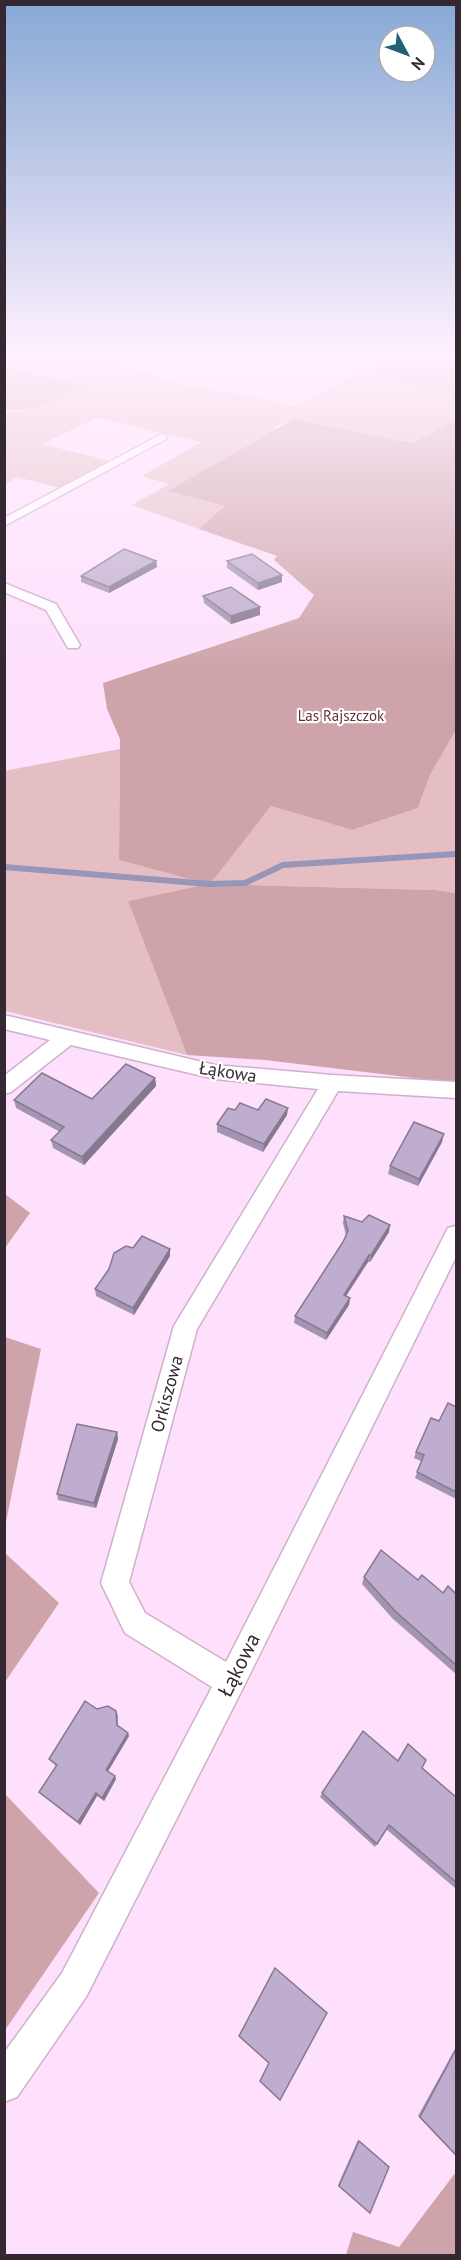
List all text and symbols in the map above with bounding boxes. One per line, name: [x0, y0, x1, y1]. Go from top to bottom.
north arrow: [377, 24, 437, 84]
text: N: [407, 53, 429, 74]
park label: Las Rajszczok: [298, 706, 385, 725]
street label: Łąkowa: [198, 1056, 258, 1087]
street label: Orkiszowa: [145, 1353, 188, 1435]
street label: Łąkowa: [211, 1629, 266, 1701]

